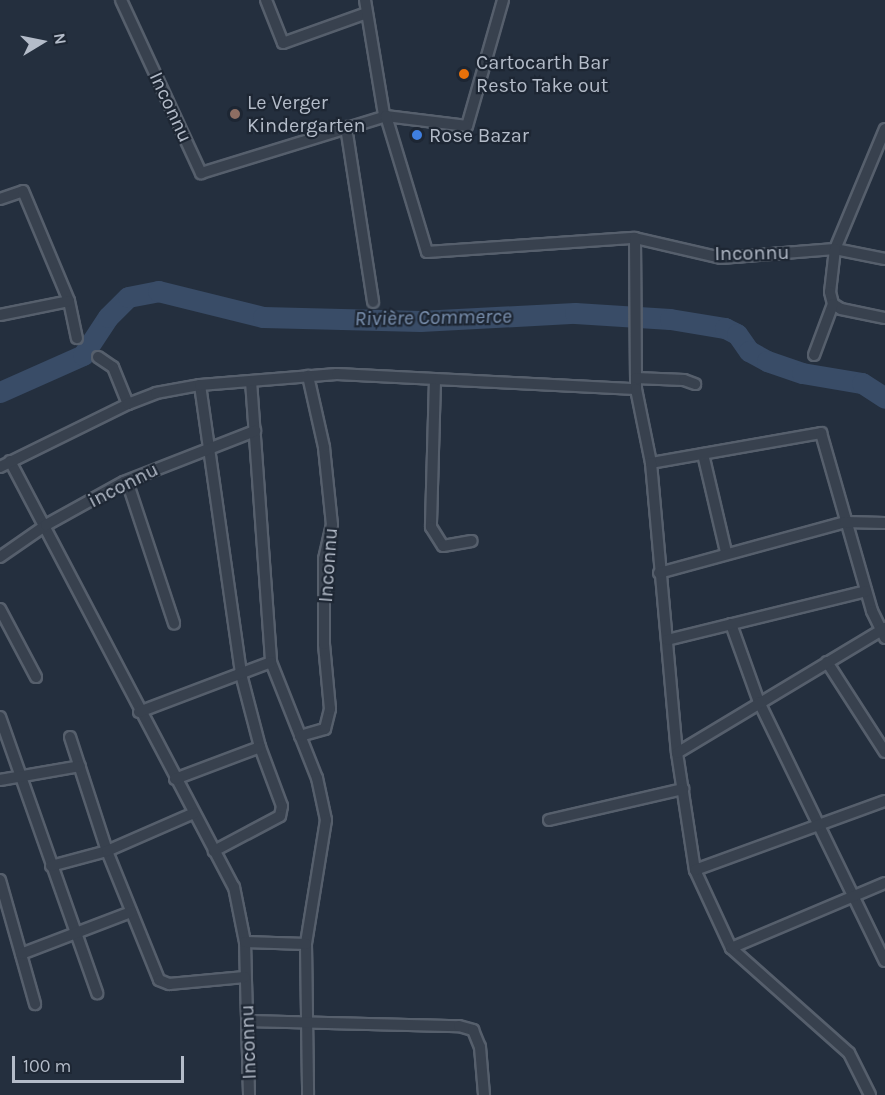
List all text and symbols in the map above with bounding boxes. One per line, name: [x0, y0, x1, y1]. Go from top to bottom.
north arrow: [12, 12, 72, 72]
text: N: [50, 31, 71, 46]
place label: Cartocarth Bar Resto Take out: [476, 51, 609, 98]
marker: Cartocarth Bar Resto Take out: [457, 67, 471, 81]
street label: Inconnu: [144, 68, 198, 146]
place label: Le Verger Kindergarten: [247, 90, 366, 137]
marker: Le Verger Kindergarten: [228, 107, 242, 121]
place label: Rose Bazar: [429, 123, 529, 147]
marker: Rose Bazar: [410, 128, 424, 142]
street label: Inconnu: [714, 240, 790, 266]
water label: Rivière Commerce: [354, 303, 512, 331]
street label: inconnu: [84, 457, 162, 513]
street label: Inconnu: [313, 527, 343, 603]
street label: Inconnu: [235, 1004, 261, 1080]
scale bar: [15, 1044, 188, 1082]
text: 100 m: [23, 1055, 71, 1077]

